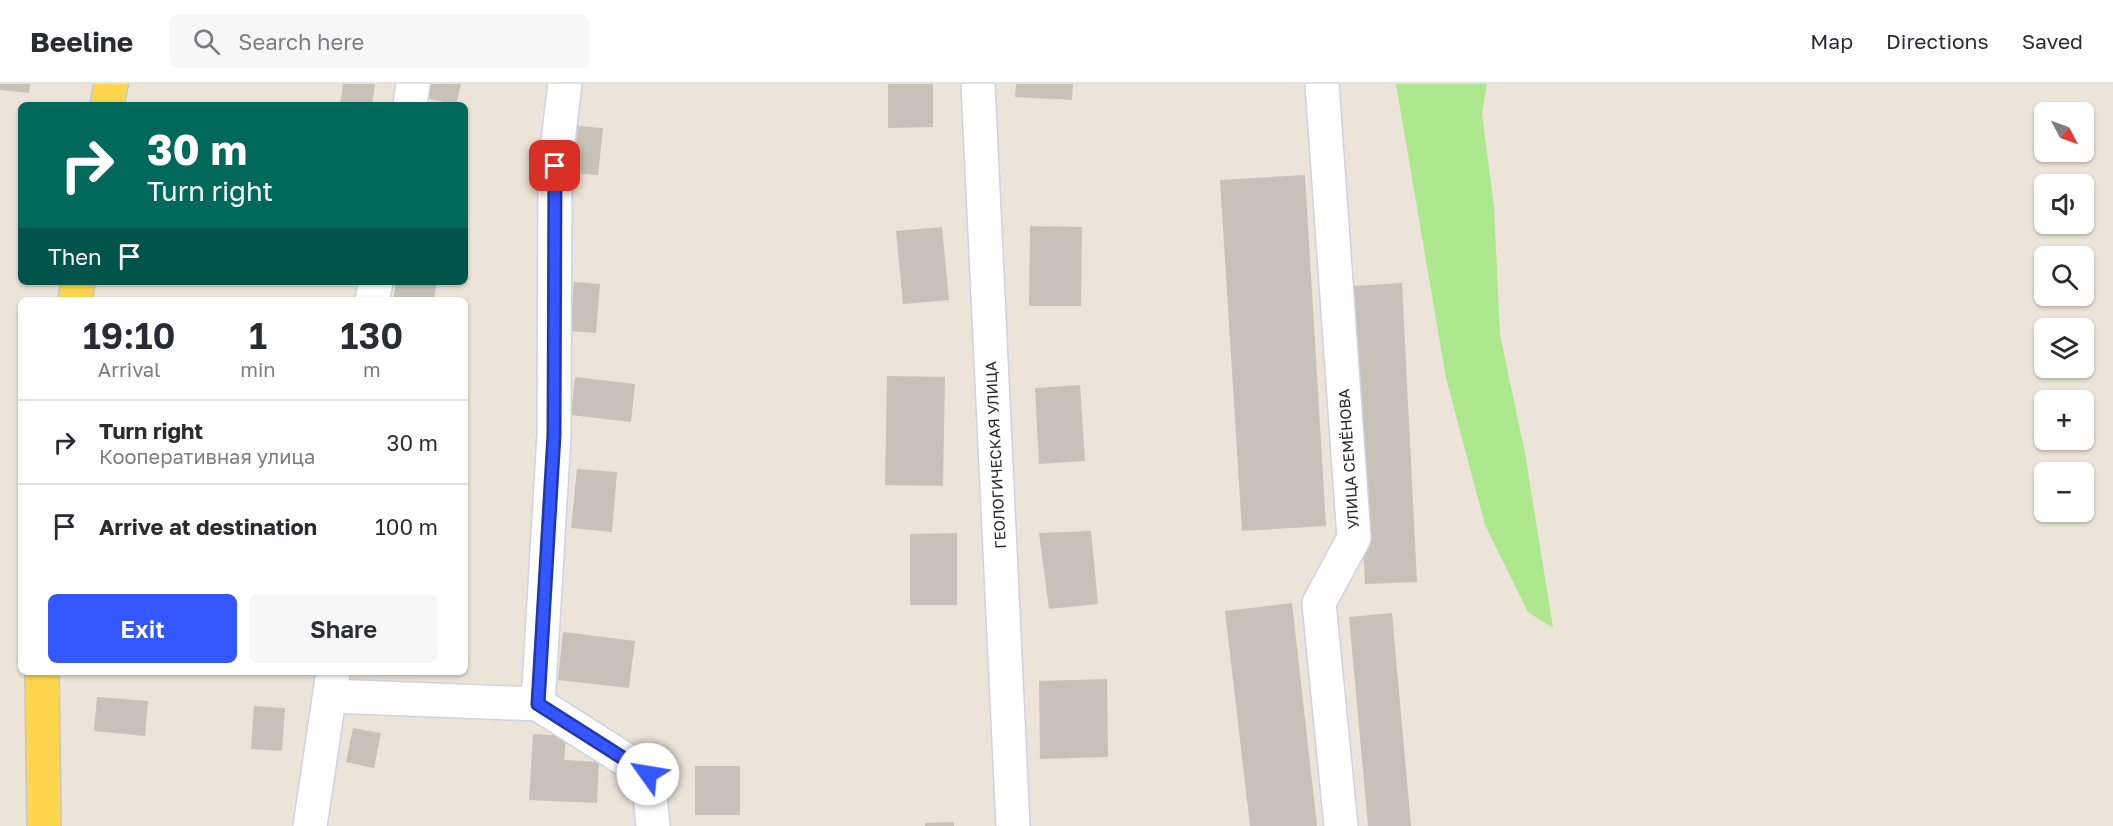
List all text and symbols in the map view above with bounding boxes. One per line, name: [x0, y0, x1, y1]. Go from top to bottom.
search box: [169, 14, 589, 68]
text: Beeline: [30, 25, 133, 58]
icon: search: [190, 25, 223, 58]
text: Search here: [238, 28, 364, 55]
text: Map: [1810, 28, 1853, 54]
text: Directions: [1886, 28, 1989, 54]
text: Saved: [2022, 28, 2083, 54]
north arrow: [2034, 102, 2094, 162]
map controls: [2034, 102, 2094, 522]
text: 30 m: [147, 124, 247, 174]
icon: right: [48, 126, 126, 204]
pin: [529, 140, 580, 191]
icon: arrive: [538, 149, 571, 182]
button: sound: [2034, 174, 2094, 234]
text: Turn right: [147, 175, 273, 207]
icon: arrive: [113, 240, 146, 273]
text: Then: [48, 243, 101, 270]
button: search: [2034, 246, 2094, 306]
text: 19:10: [83, 314, 176, 357]
text: 1: [249, 314, 267, 357]
text: 130: [340, 314, 403, 357]
button: layers: [2034, 318, 2094, 378]
text: Arrival: [98, 357, 160, 381]
text: min: [240, 357, 276, 381]
text: m: [363, 357, 381, 381]
street label: ГЕОЛОГИЧЕСКАЯ УЛИЦА: [981, 361, 1009, 549]
street label: УЛИЦА СЕМЁНОВА: [1334, 388, 1362, 530]
button: +: [2034, 390, 2094, 450]
text: Turn right: [99, 417, 203, 444]
icon: right: [48, 426, 81, 459]
text: 30 m: [387, 429, 438, 456]
text: Кооперативная улица: [99, 444, 315, 468]
button: −: [2034, 462, 2094, 522]
icon: arrive: [48, 510, 81, 543]
text: Arrive at destination: [99, 513, 317, 540]
text: 100 m: [375, 513, 438, 540]
button: Exit: [48, 594, 237, 663]
button: Share: [249, 594, 438, 663]
position arrow: [616, 742, 680, 806]

